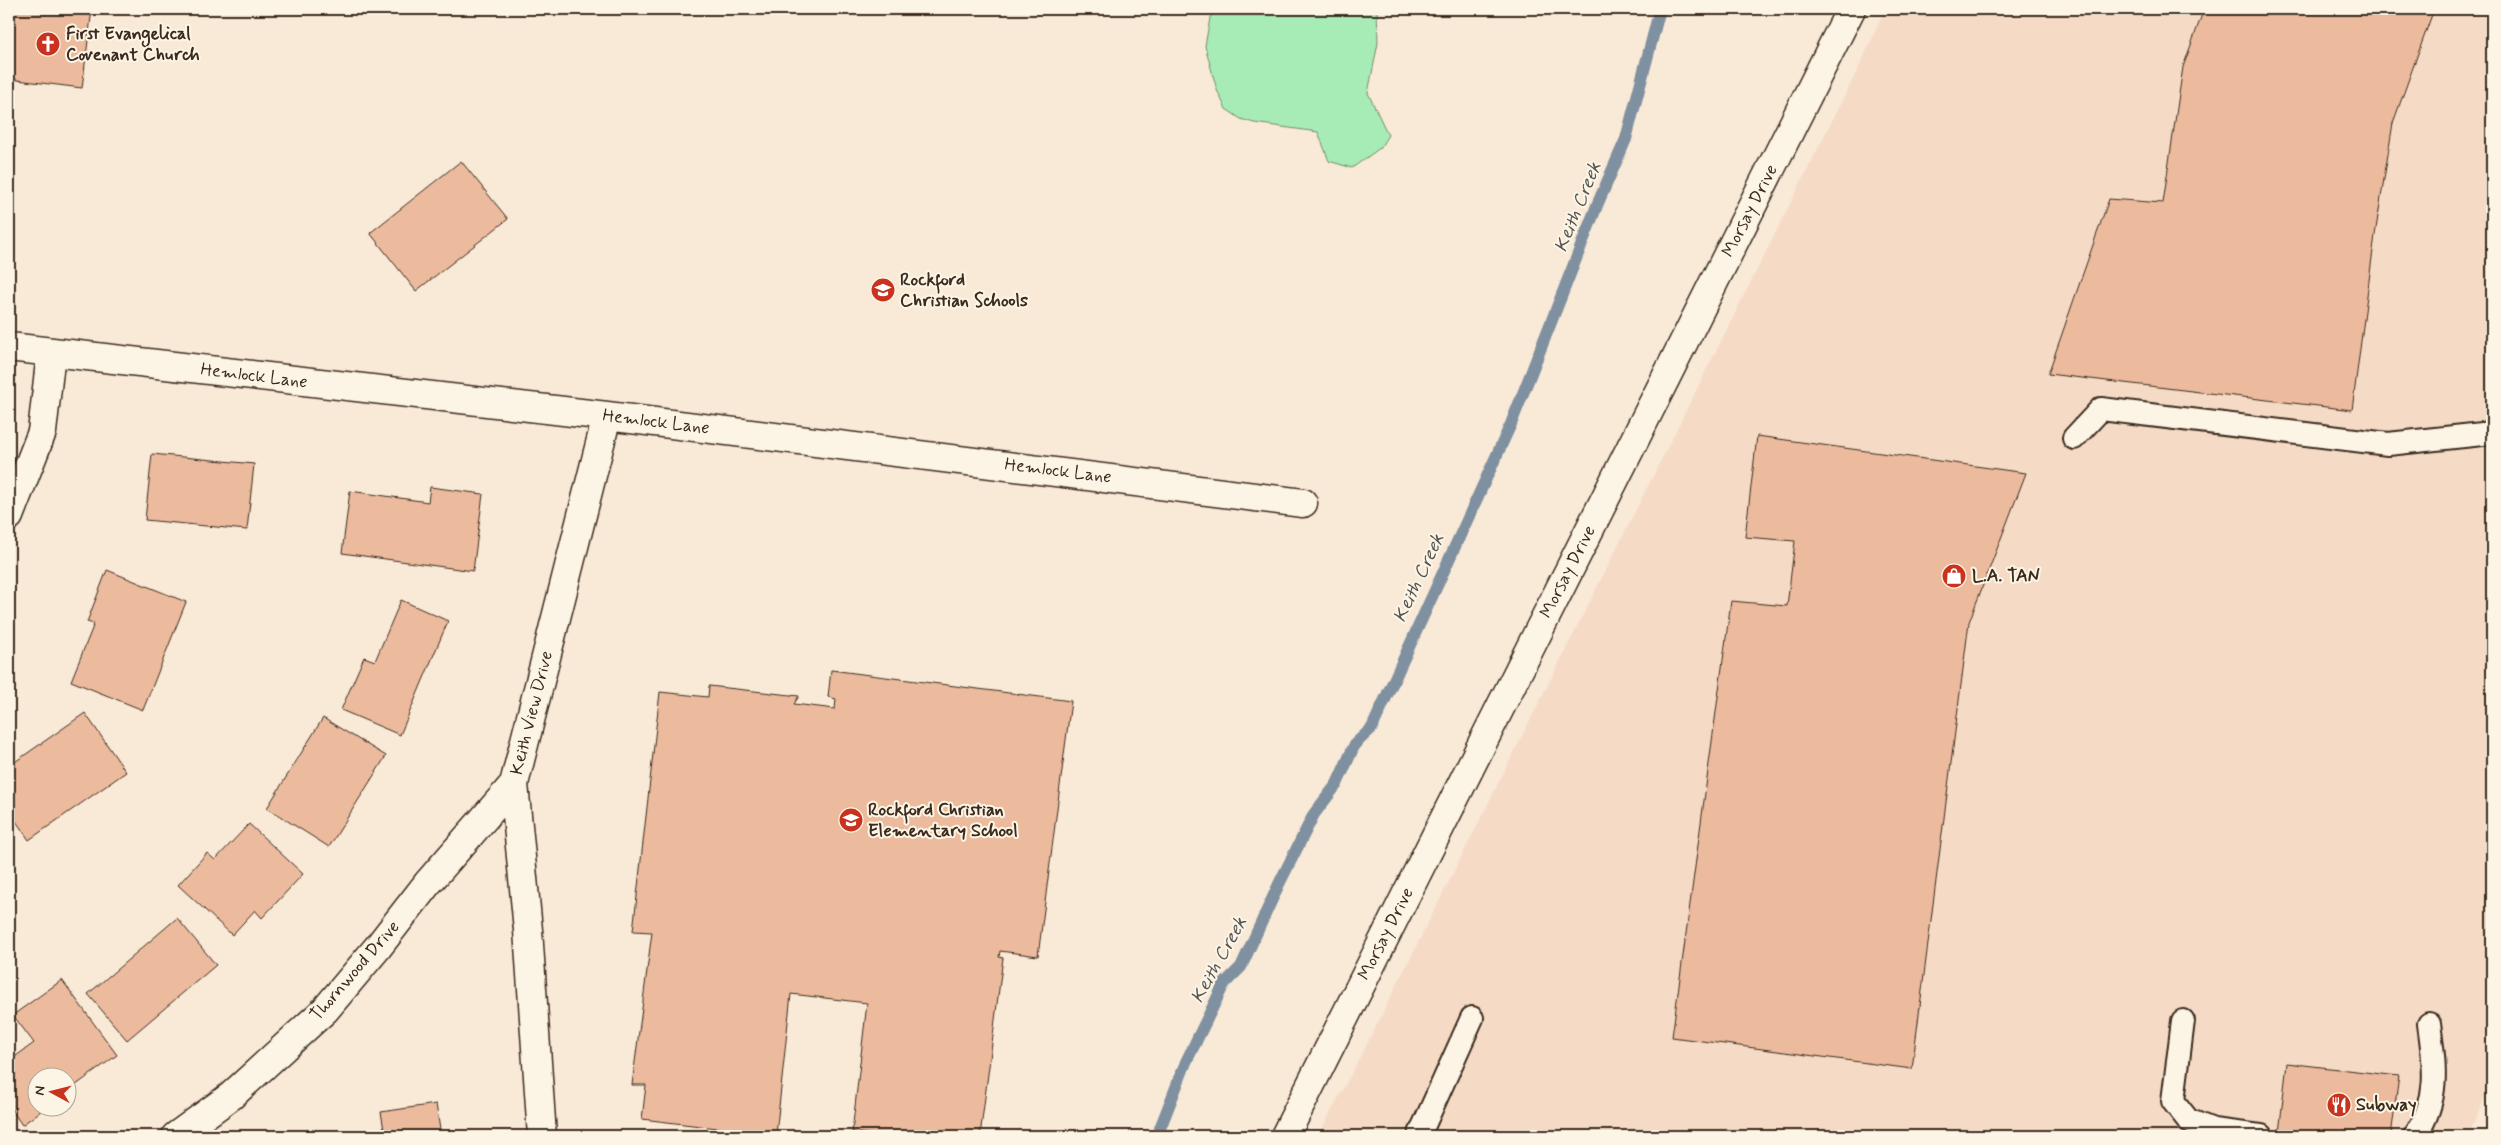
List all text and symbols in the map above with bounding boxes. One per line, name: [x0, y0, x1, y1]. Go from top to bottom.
place label: First Evangelical Covenant Church: [66, 22, 200, 67]
church icon: First Evangelical Covenant Church: [35, 31, 61, 57]
water label: Keith Creek: [1549, 158, 1608, 256]
street label: Morsay Drive: [1716, 161, 1784, 261]
place label: Rockford Christian Schools: [900, 268, 1028, 313]
school or university icon: Rockford Christian Schools: [870, 277, 896, 303]
street label: Hemlock Lane: [199, 358, 309, 394]
street label: Hemlock Lane: [601, 404, 711, 440]
street label: Hemlock Lane: [1003, 453, 1113, 489]
street label: Morsay Drive: [1534, 522, 1602, 622]
water label: Keith Creek: [1388, 529, 1451, 626]
shop icon: L.A. TAN: [1941, 563, 1967, 589]
place label: L.A. TAN: [1972, 564, 2040, 588]
street label: Keith View Drive: [505, 649, 559, 777]
place label: Rockford Christian Elementary School: [868, 798, 1018, 843]
school or university icon: Rockford Christian Elementary School: [838, 807, 864, 833]
street label: Morsay Drive: [1352, 884, 1420, 984]
water label: Keith Creek: [1185, 912, 1253, 1008]
street label: Thornwood Drive: [305, 916, 405, 1026]
north arrow: [28, 1068, 78, 1118]
text: N: [31, 1085, 50, 1096]
restaurant icon: Subway: [2326, 1092, 2352, 1118]
place label: Subway: [2356, 1093, 2417, 1117]

